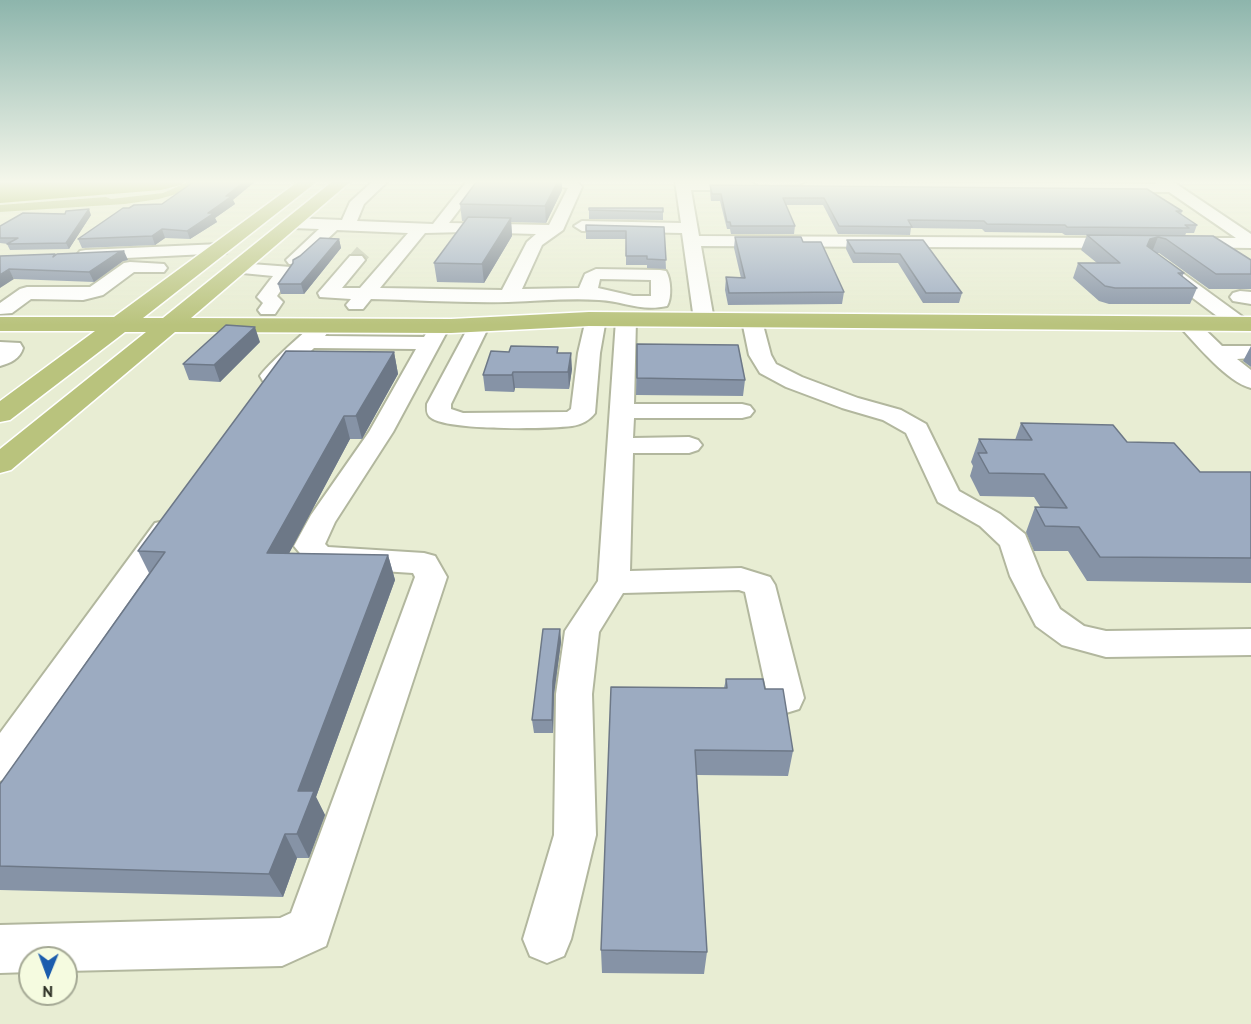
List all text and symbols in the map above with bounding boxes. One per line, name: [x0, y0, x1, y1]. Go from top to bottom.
north arrow: [18, 946, 78, 1006]
text: N: [42, 982, 53, 1002]

